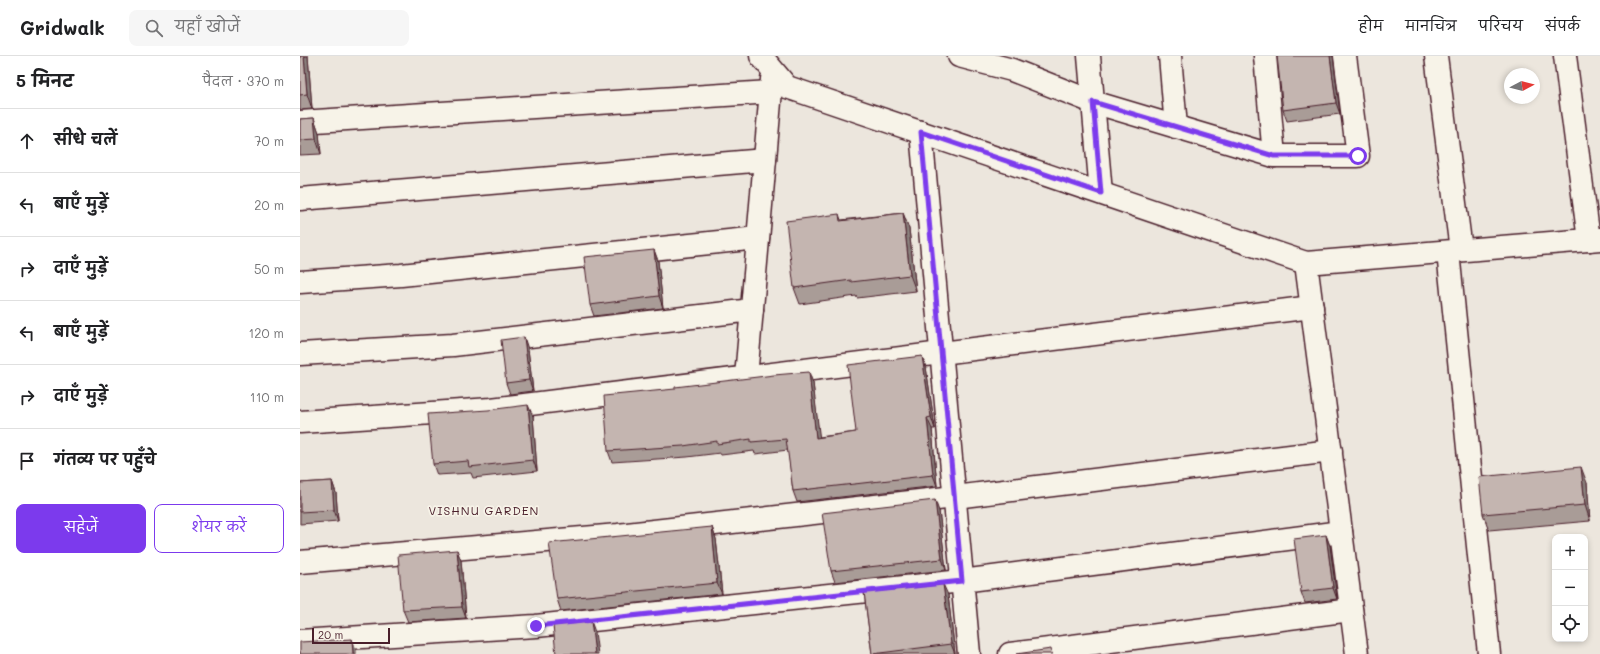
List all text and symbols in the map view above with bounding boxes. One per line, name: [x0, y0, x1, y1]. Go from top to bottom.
search box: [129, 10, 409, 46]
text: Gridwalk: [20, 15, 105, 40]
text: यहाँ खोजें: [175, 16, 240, 36]
text: होम: [1359, 16, 1383, 35]
text: मानचित्र: [1405, 16, 1457, 35]
text: परिचय: [1479, 16, 1523, 35]
text: संपर्क: [1545, 16, 1580, 35]
icon: search: [143, 17, 165, 39]
north arrow: [1504, 68, 1540, 104]
text: 5 मिनट: [16, 69, 73, 91]
text: पैदल · 370 m: [203, 72, 284, 89]
text: सीधे चलें: [54, 129, 117, 149]
icon: ahead: [16, 130, 38, 152]
text: 70 m: [254, 132, 284, 149]
route start: [1349, 147, 1367, 165]
text: बाएँ मुड़ें: [54, 193, 108, 213]
icon: left: [16, 194, 38, 216]
text: 20 m: [254, 196, 284, 213]
text: दाएँ मुड़ें: [54, 257, 108, 277]
icon: right: [16, 258, 38, 280]
text: 50 m: [254, 260, 284, 277]
text: बाएँ मुड़ें: [54, 321, 108, 341]
icon: left: [16, 322, 38, 344]
text: 120 m: [248, 324, 284, 341]
text: दाएँ मुड़ें: [54, 385, 108, 405]
icon: right: [16, 386, 38, 408]
text: 110 m: [250, 388, 284, 405]
text: गंतव्य पर पहुँचे: [54, 449, 156, 469]
icon: arrive: [16, 450, 38, 472]
district label: VISHNU GARDEN: [429, 502, 539, 518]
button: सहेजें: [16, 504, 146, 553]
button: शेयर करें: [154, 504, 284, 553]
map controls: [1552, 534, 1588, 642]
button: +: [1552, 534, 1588, 570]
button: −: [1552, 570, 1588, 606]
button: locate: [1552, 606, 1588, 642]
route end: [527, 617, 545, 635]
scale bar: [312, 626, 390, 645]
text: 20 m: [318, 627, 343, 642]

